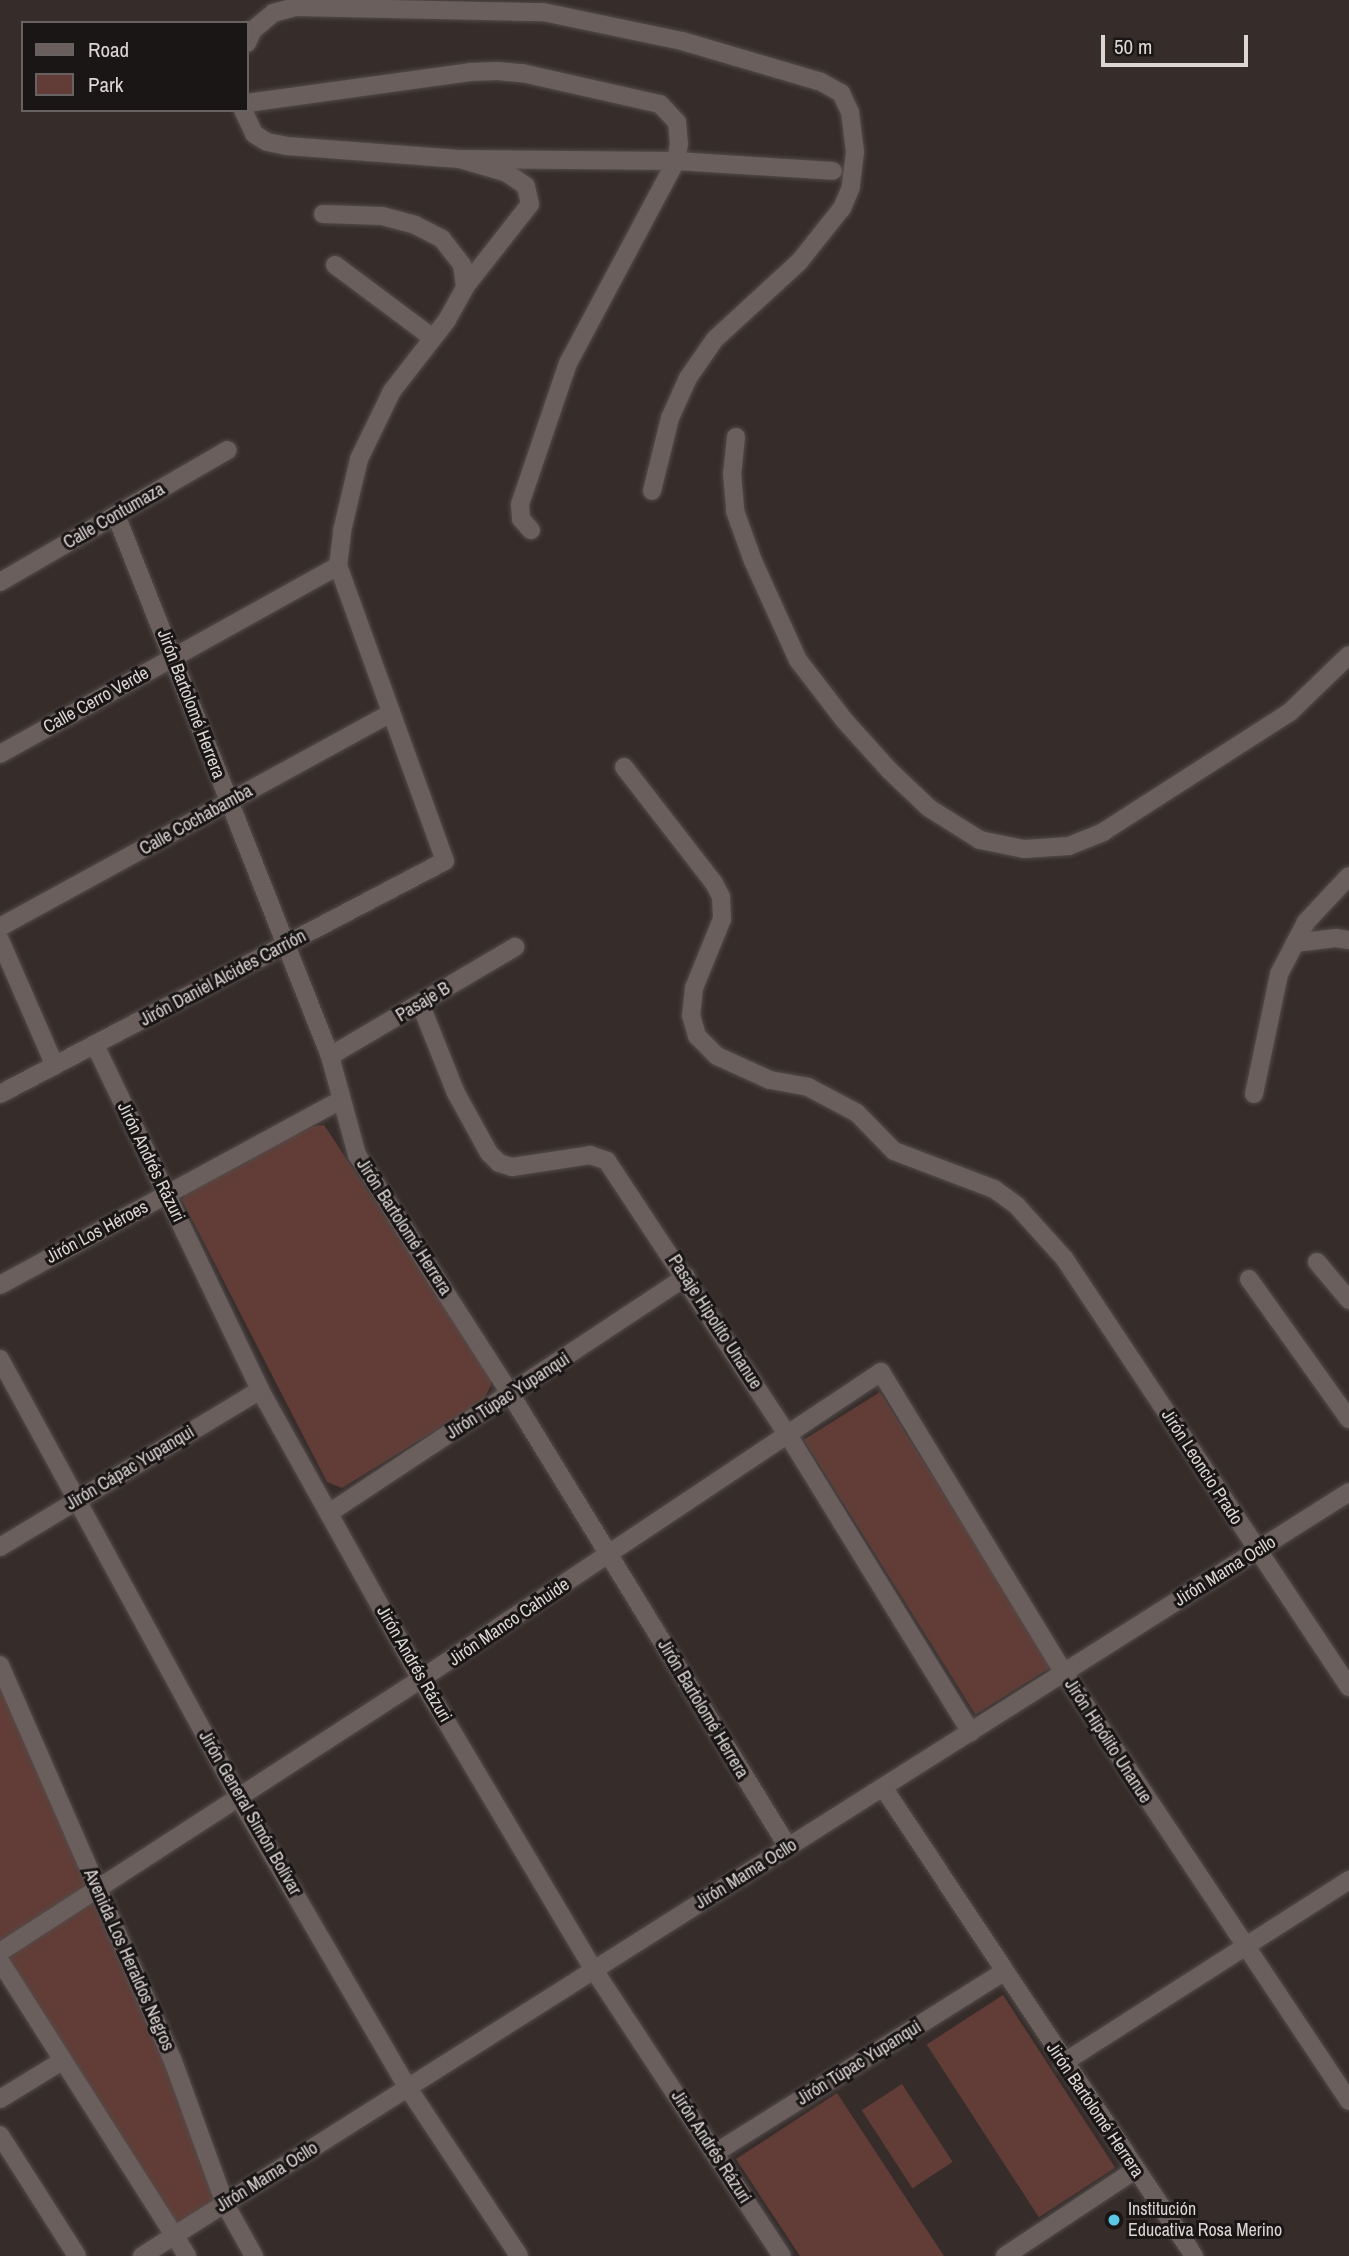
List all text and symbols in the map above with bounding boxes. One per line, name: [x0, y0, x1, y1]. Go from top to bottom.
legend: [21, 21, 248, 112]
scale bar: [1104, 21, 1251, 65]
text: 50 m: [1114, 32, 1152, 61]
text: Road: [88, 35, 129, 64]
text: Park: [88, 70, 123, 99]
street label: Calle Contumaza: [60, 478, 168, 554]
street label: Jirón Bartolomé Herrera: [153, 626, 229, 782]
street label: Calle Cerro Verde: [39, 662, 153, 738]
street label: Calle Cochabamba: [136, 780, 256, 860]
street label: Jirón Daniel Alcides Carrión: [136, 925, 310, 1031]
street label: Pasaje B: [392, 978, 454, 1026]
street label: Jirón Andrés Rázuri: [113, 1098, 189, 1226]
street label: Jirón Bartolomé Herrera: [352, 1155, 456, 1299]
street label: Jirón Los Héroes: [42, 1196, 152, 1268]
street label: Pasaje Hipolito Unanue: [663, 1251, 767, 1393]
street label: Jirón Túpac Yupanqui: [442, 1348, 574, 1444]
street label: Jirón Leoncio Prado: [1157, 1405, 1247, 1529]
street label: Jirón Cápac Yupanqui: [62, 1421, 198, 1515]
street label: Jirón Mama Ocllo: [1170, 1531, 1280, 1611]
street label: Jirón Manco Cahuide: [444, 1574, 574, 1670]
street label: Jirón Andrés Rázuri: [372, 1602, 456, 1726]
street label: Jirón Bartolomé Herrera: [653, 1636, 753, 1782]
street label: Jirón Hipólito Unanue: [1060, 1675, 1156, 1807]
street label: Jirón General Simón Bolívar: [194, 1727, 306, 1899]
street label: Jirón Mama Ocllo: [691, 1834, 801, 1914]
street label: Avenida Los Heraldos Negros: [79, 1866, 179, 2054]
street label: Jirón Túpac Yupanqui: [793, 2016, 925, 2110]
street label: Jirón Bartolomé Herrera: [1042, 2038, 1148, 2182]
street label: Jirón Andrés Rázuri: [666, 2086, 756, 2208]
street label: Jirón Mama Ocllo: [212, 2137, 322, 2217]
place label: Institución Educativa Rosa Merino: [1128, 2199, 1282, 2242]
marker: Institución Educativa Rosa Merino: [1106, 2212, 1122, 2228]

